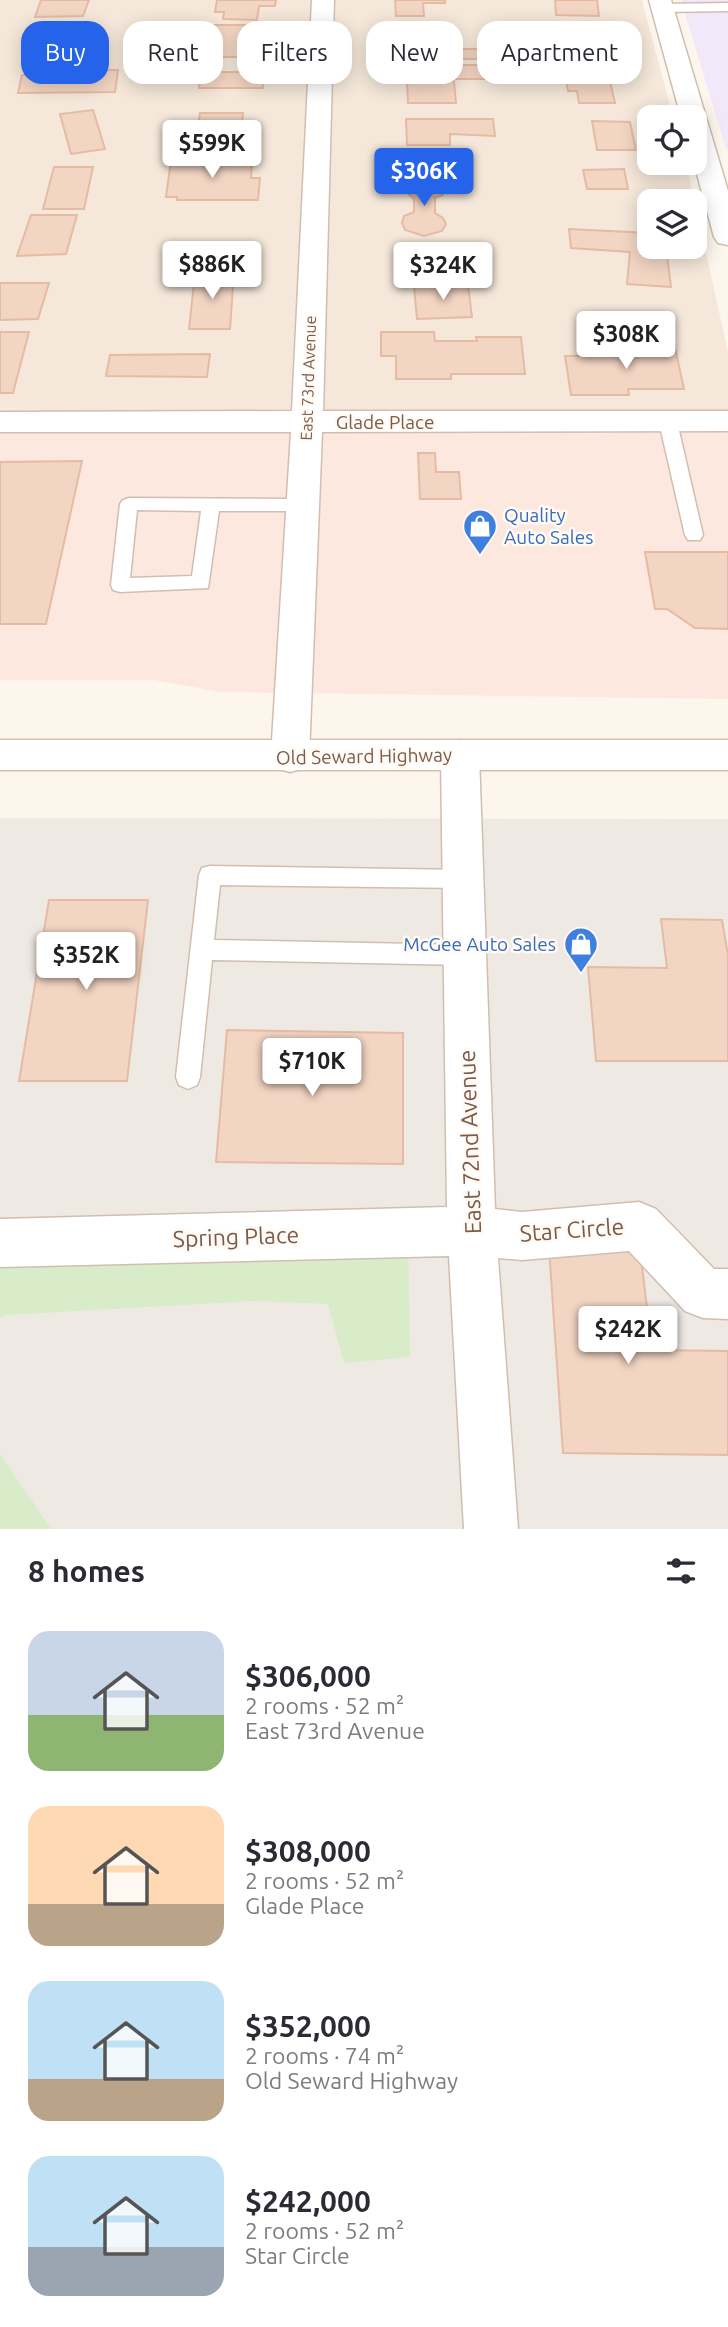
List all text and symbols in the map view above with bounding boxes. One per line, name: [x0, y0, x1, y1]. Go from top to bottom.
chip: Buy: [21, 21, 109, 84]
chip: Rent: [123, 21, 223, 84]
chip: Filters: [237, 21, 352, 84]
chip: New: [366, 21, 463, 84]
chip: Apartment: [477, 21, 642, 84]
map controls: [637, 105, 707, 259]
button: locate: [637, 105, 707, 175]
pin: $599K: [163, 120, 261, 180]
text: $599K: [178, 130, 246, 155]
pin: $306K: [375, 148, 473, 208]
text: $306K: [390, 158, 458, 183]
button: layers: [637, 189, 707, 259]
pin: $886K: [163, 242, 261, 301]
pin: $324K: [394, 243, 492, 302]
text: $886K: [178, 251, 246, 276]
text: $324K: [409, 252, 477, 277]
pin: $308K: [577, 312, 675, 371]
street label: East 73rd Avenue: [297, 315, 319, 441]
text: $308K: [592, 321, 660, 346]
street label: Glade Place: [336, 411, 434, 433]
place label: Quality Auto Sales: [504, 504, 594, 548]
shop icon: Quality Auto Sales: [461, 507, 499, 556]
street label: Old Seward Highway: [276, 743, 452, 769]
shop icon: McGee Auto Sales: [562, 925, 600, 974]
pin: $352K: [37, 932, 135, 992]
place label: McGee Auto Sales: [403, 933, 556, 955]
text: $352K: [52, 942, 120, 967]
pin: $710K: [263, 1038, 361, 1098]
text: $710K: [278, 1048, 346, 1073]
street label: East 72nd Avenue: [454, 1049, 485, 1235]
street label: Star Circle: [519, 1213, 625, 1246]
street label: Spring Place: [172, 1222, 300, 1251]
pin: $242K: [579, 1306, 677, 1366]
text: $242K: [594, 1316, 662, 1341]
icon: filters: [662, 1552, 700, 1590]
text: 8 homes: [28, 1554, 145, 1588]
icon: home: [84, 1659, 168, 1743]
text: $306,000: [245, 1659, 371, 1693]
text: 2 rooms · 52 m²: [245, 1693, 404, 1718]
text: East 73rd Avenue: [245, 1718, 425, 1743]
icon: home: [84, 1834, 168, 1918]
text: $308,000: [245, 1834, 371, 1868]
text: 2 rooms · 52 m²: [245, 1868, 404, 1893]
text: Glade Place: [245, 1893, 365, 1918]
icon: home: [84, 2009, 168, 2093]
text: $352,000: [245, 2009, 371, 2043]
text: 2 rooms · 74 m²: [245, 2043, 404, 2068]
text: Old Seward Highway: [245, 2068, 458, 2093]
icon: home: [84, 2184, 168, 2268]
text: $242,000: [245, 2184, 371, 2218]
text: 2 rooms · 52 m²: [245, 2218, 404, 2243]
text: Star Circle: [245, 2243, 350, 2268]

